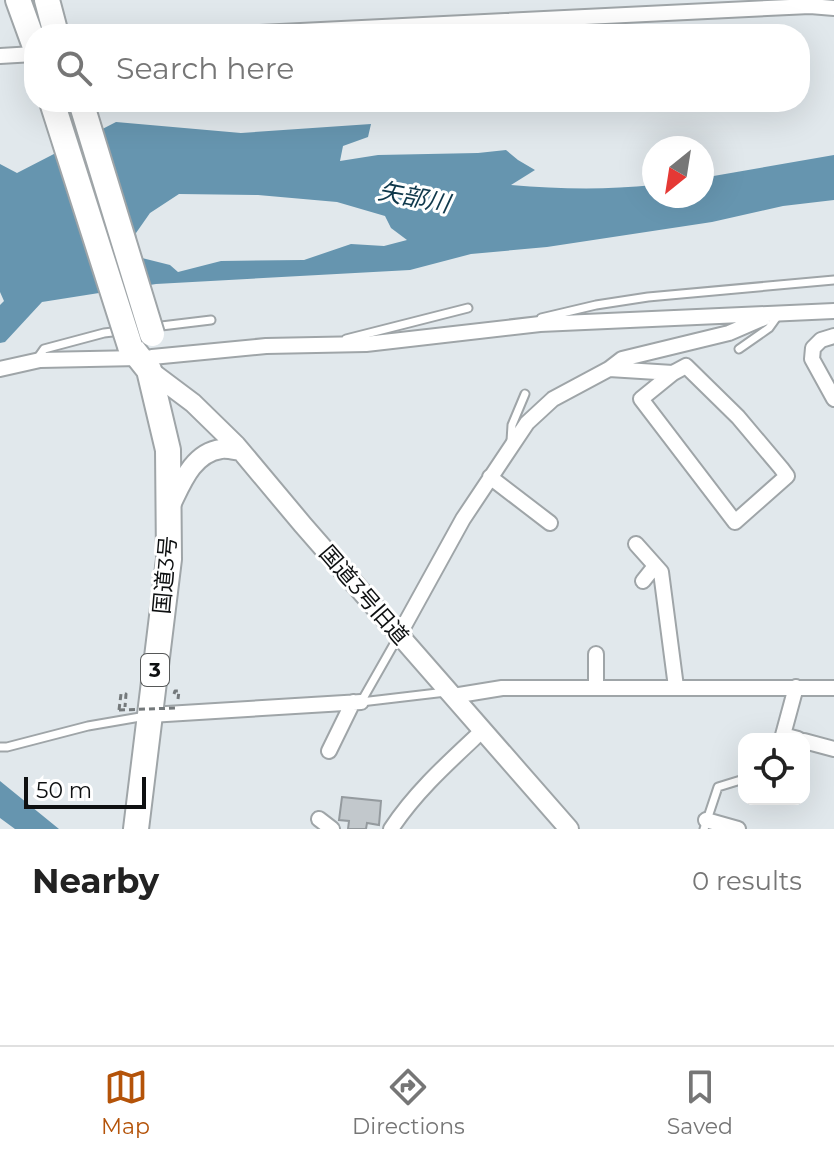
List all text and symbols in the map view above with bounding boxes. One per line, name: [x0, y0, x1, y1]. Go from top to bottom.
search box: [24, 24, 810, 112]
icon: search: [52, 46, 96, 90]
text: Search here: [116, 50, 294, 87]
north arrow: [642, 136, 714, 208]
water label: 矢部川: [376, 176, 455, 219]
street label: 国道3号: [148, 535, 182, 615]
street label: 国道3号旧道: [314, 540, 414, 650]
road number: 3: [141, 654, 169, 686]
map controls: [738, 733, 810, 805]
button: locate: [738, 733, 810, 805]
scale bar: [24, 773, 146, 809]
text: 50 m: [36, 777, 92, 804]
text: Nearby: [32, 860, 159, 902]
text: 0 results: [692, 865, 802, 897]
tab: Map: [101, 1065, 150, 1140]
tab: Directions: [352, 1065, 465, 1140]
tab: Saved: [667, 1065, 733, 1140]

